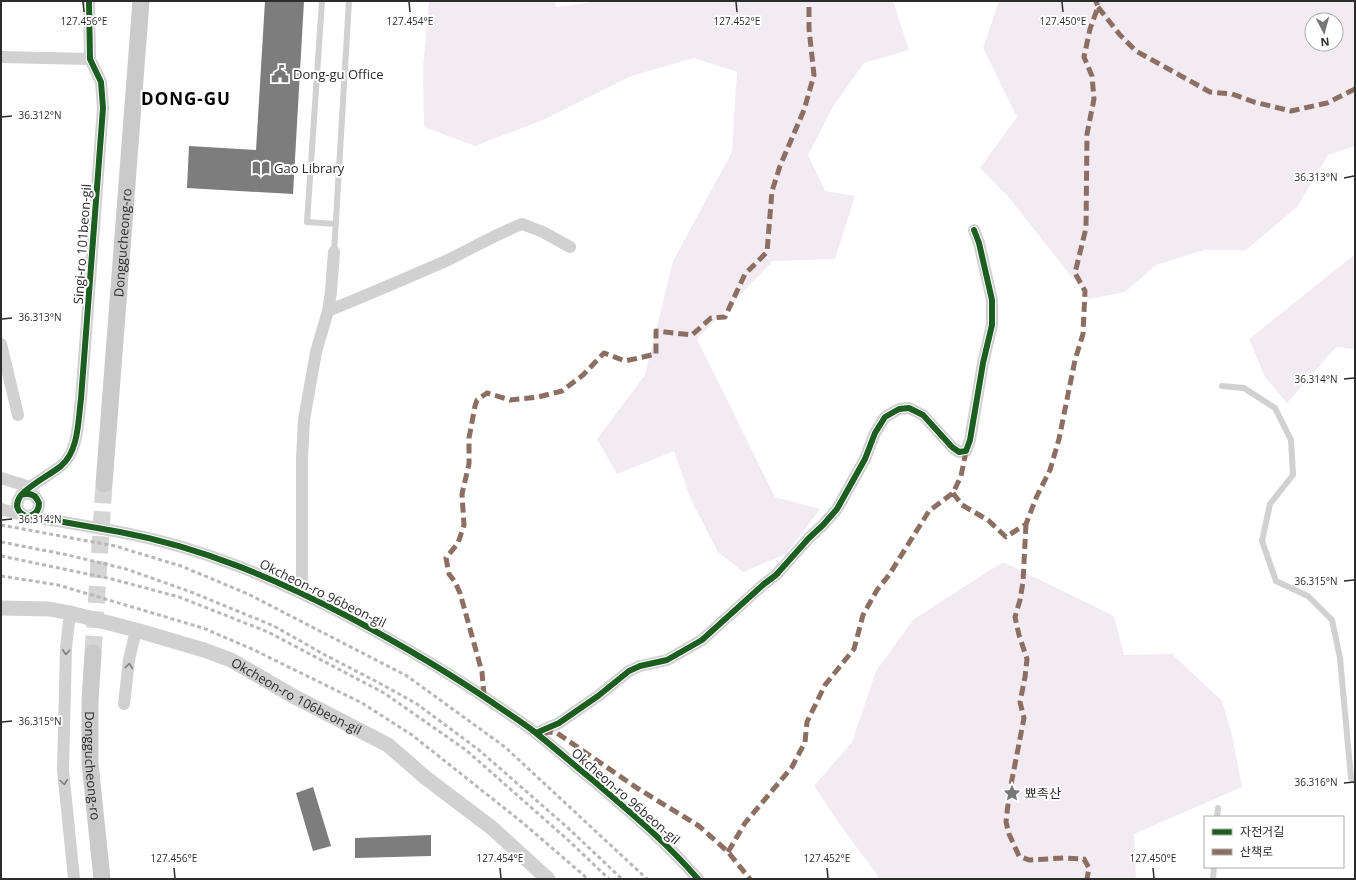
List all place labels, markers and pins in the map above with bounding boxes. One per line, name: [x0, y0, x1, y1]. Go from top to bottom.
public building icon: Dong-gu Office: [270, 64, 290, 84]
place label: Dong-gu Office: [293, 65, 384, 83]
library icon: Gao Library: [251, 158, 271, 178]
place label: Gao Library: [274, 159, 345, 177]
place icon: 뾰족산: [1002, 783, 1022, 803]
place label: 뾰족산: [1025, 784, 1061, 802]

